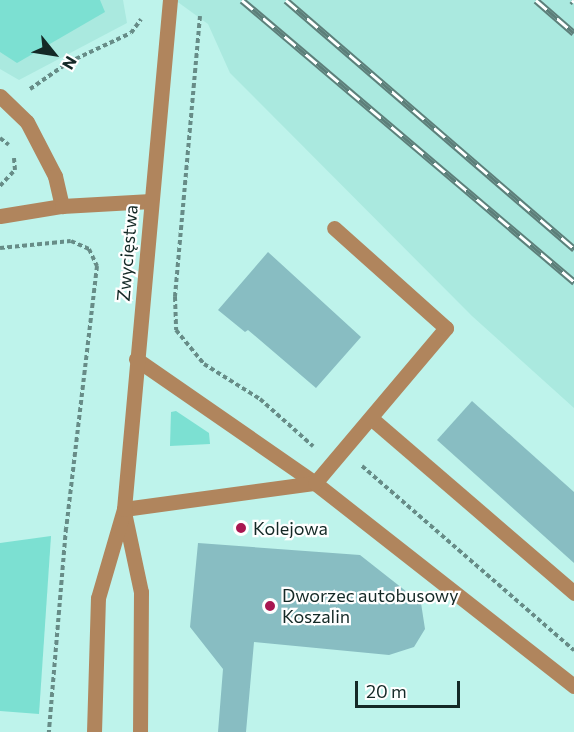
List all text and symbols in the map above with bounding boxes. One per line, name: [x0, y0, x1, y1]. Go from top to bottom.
north arrow: [24, 24, 84, 84]
text: N: [59, 53, 81, 73]
street label: Zwycięstwa: [112, 204, 142, 302]
place label: Kolejowa: [253, 517, 328, 539]
marker: Kolejowa: [234, 521, 248, 535]
place label: Dworzec autobusowy Koszalin: [282, 585, 459, 628]
marker: Dworzec autobusowy Koszalin: [263, 599, 277, 613]
scale bar: [358, 669, 463, 707]
text: 20 m: [366, 680, 407, 702]

